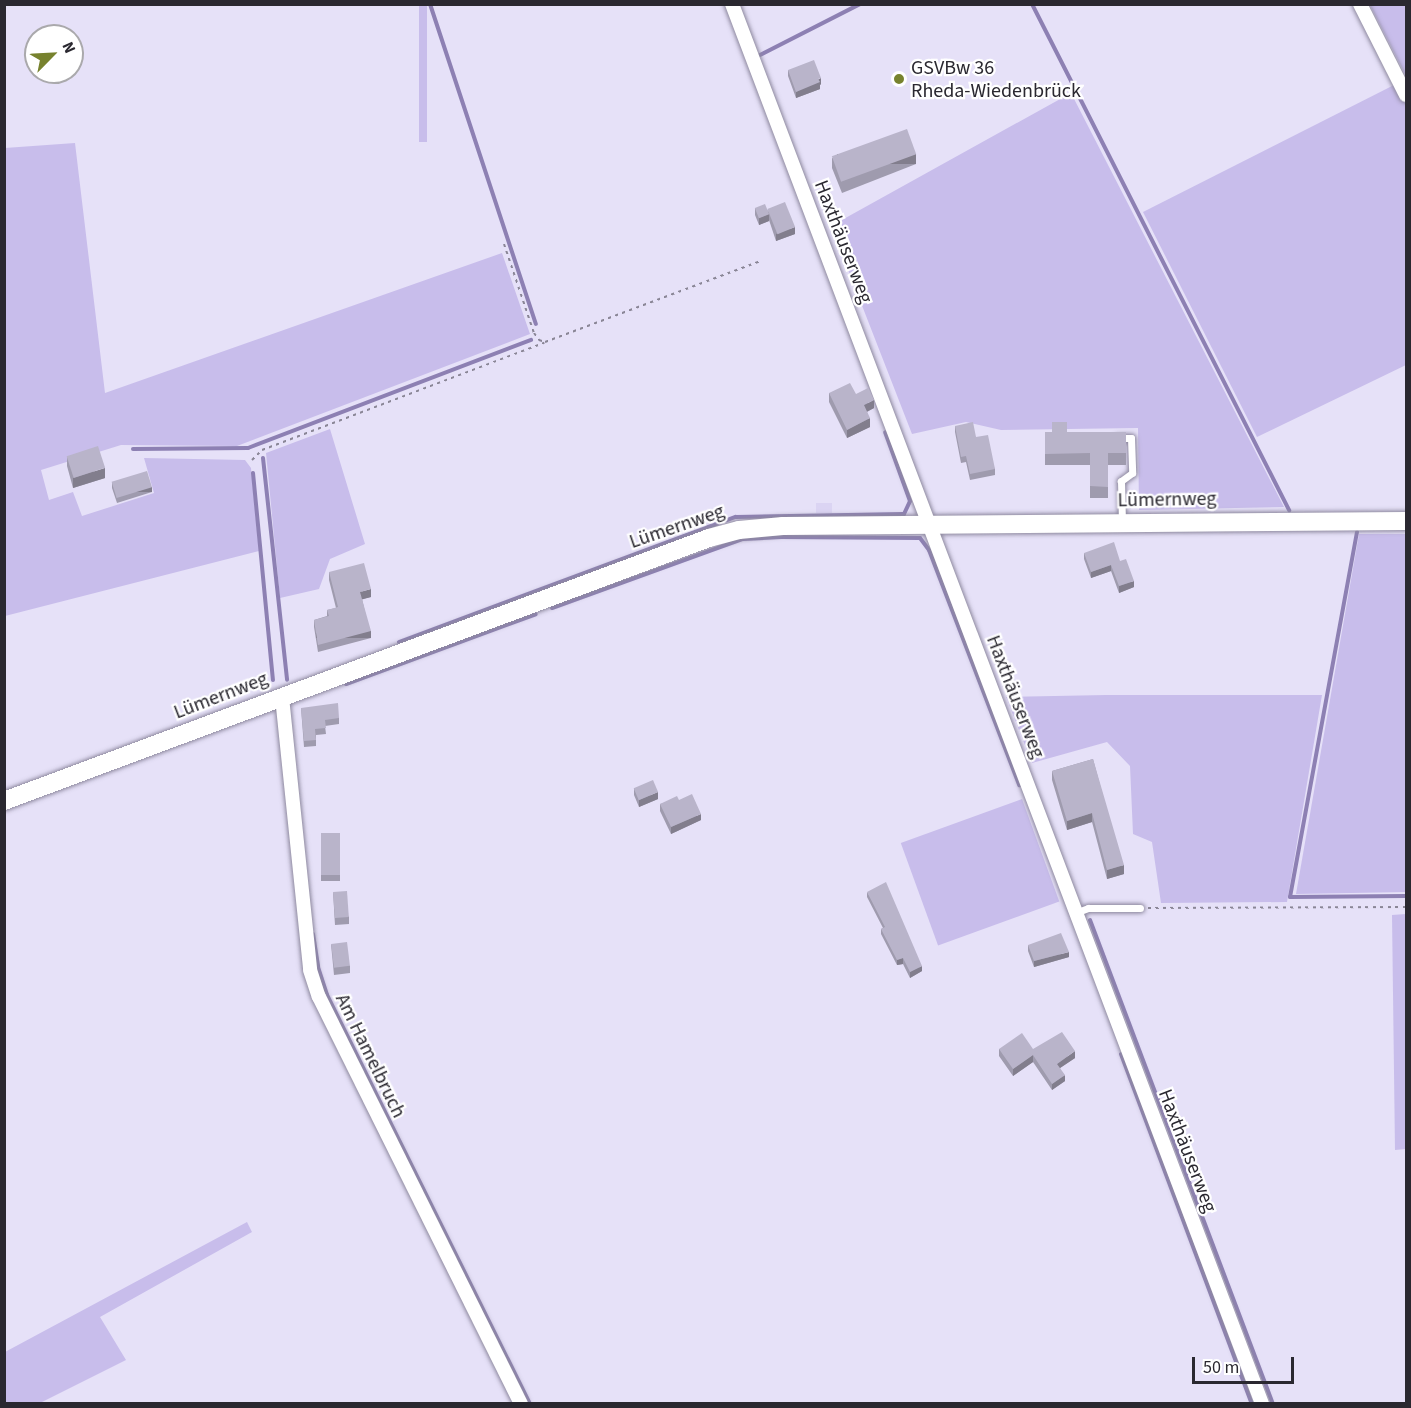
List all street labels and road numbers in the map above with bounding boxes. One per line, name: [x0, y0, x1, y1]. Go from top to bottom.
street label: Haxthäuserweg: [809, 177, 877, 307]
street label: Lümernweg: [1117, 487, 1217, 513]
street label: Lümernweg: [626, 500, 728, 554]
street label: Haxthäuserweg: [981, 632, 1049, 762]
street label: Lümernweg: [171, 667, 271, 725]
street label: Am Hamelbruch: [330, 990, 410, 1122]
street label: Haxthäuserweg: [1153, 1086, 1221, 1216]

